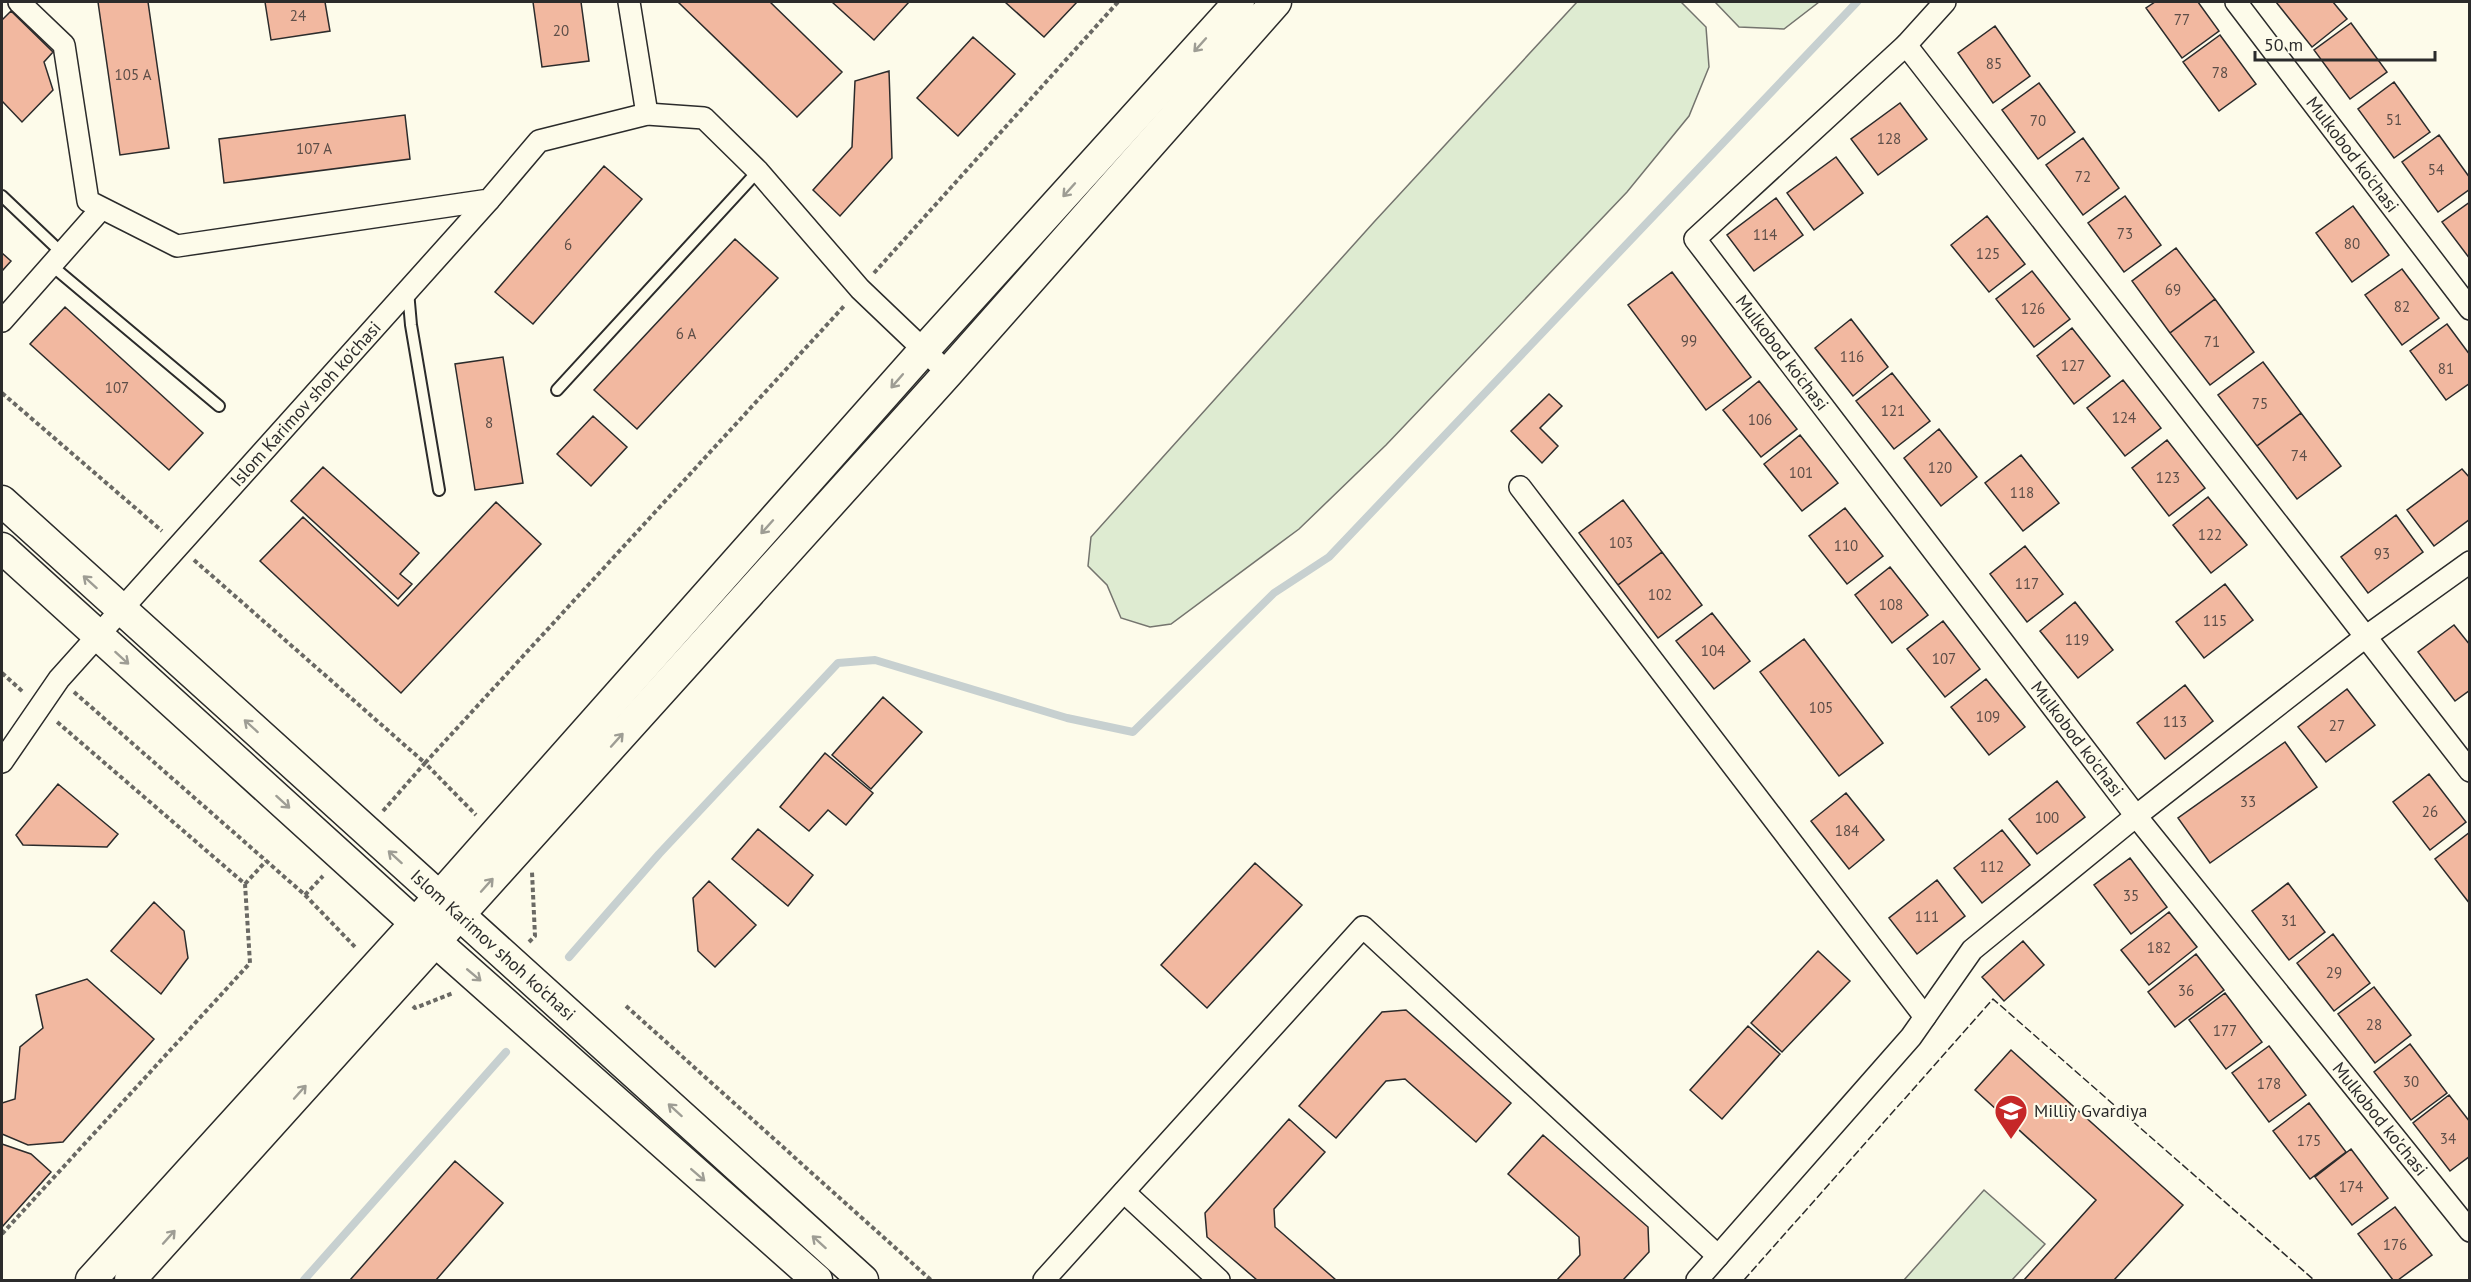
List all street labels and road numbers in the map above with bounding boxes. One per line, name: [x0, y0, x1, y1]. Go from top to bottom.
street label: Mulkobod ko'chasi: [2301, 92, 2404, 217]
street label: Mulkobod ko'chasi: [1731, 290, 1834, 415]
street label: Islom Karimov shoh ko'chasi: [225, 316, 386, 491]
street label: Mulkobod ko'chasi: [2026, 676, 2129, 801]
street label: Islom Karimov shoh ko'chasi: [406, 864, 581, 1025]
street label: Mulkobod ko'chasi: [2328, 1057, 2433, 1180]

